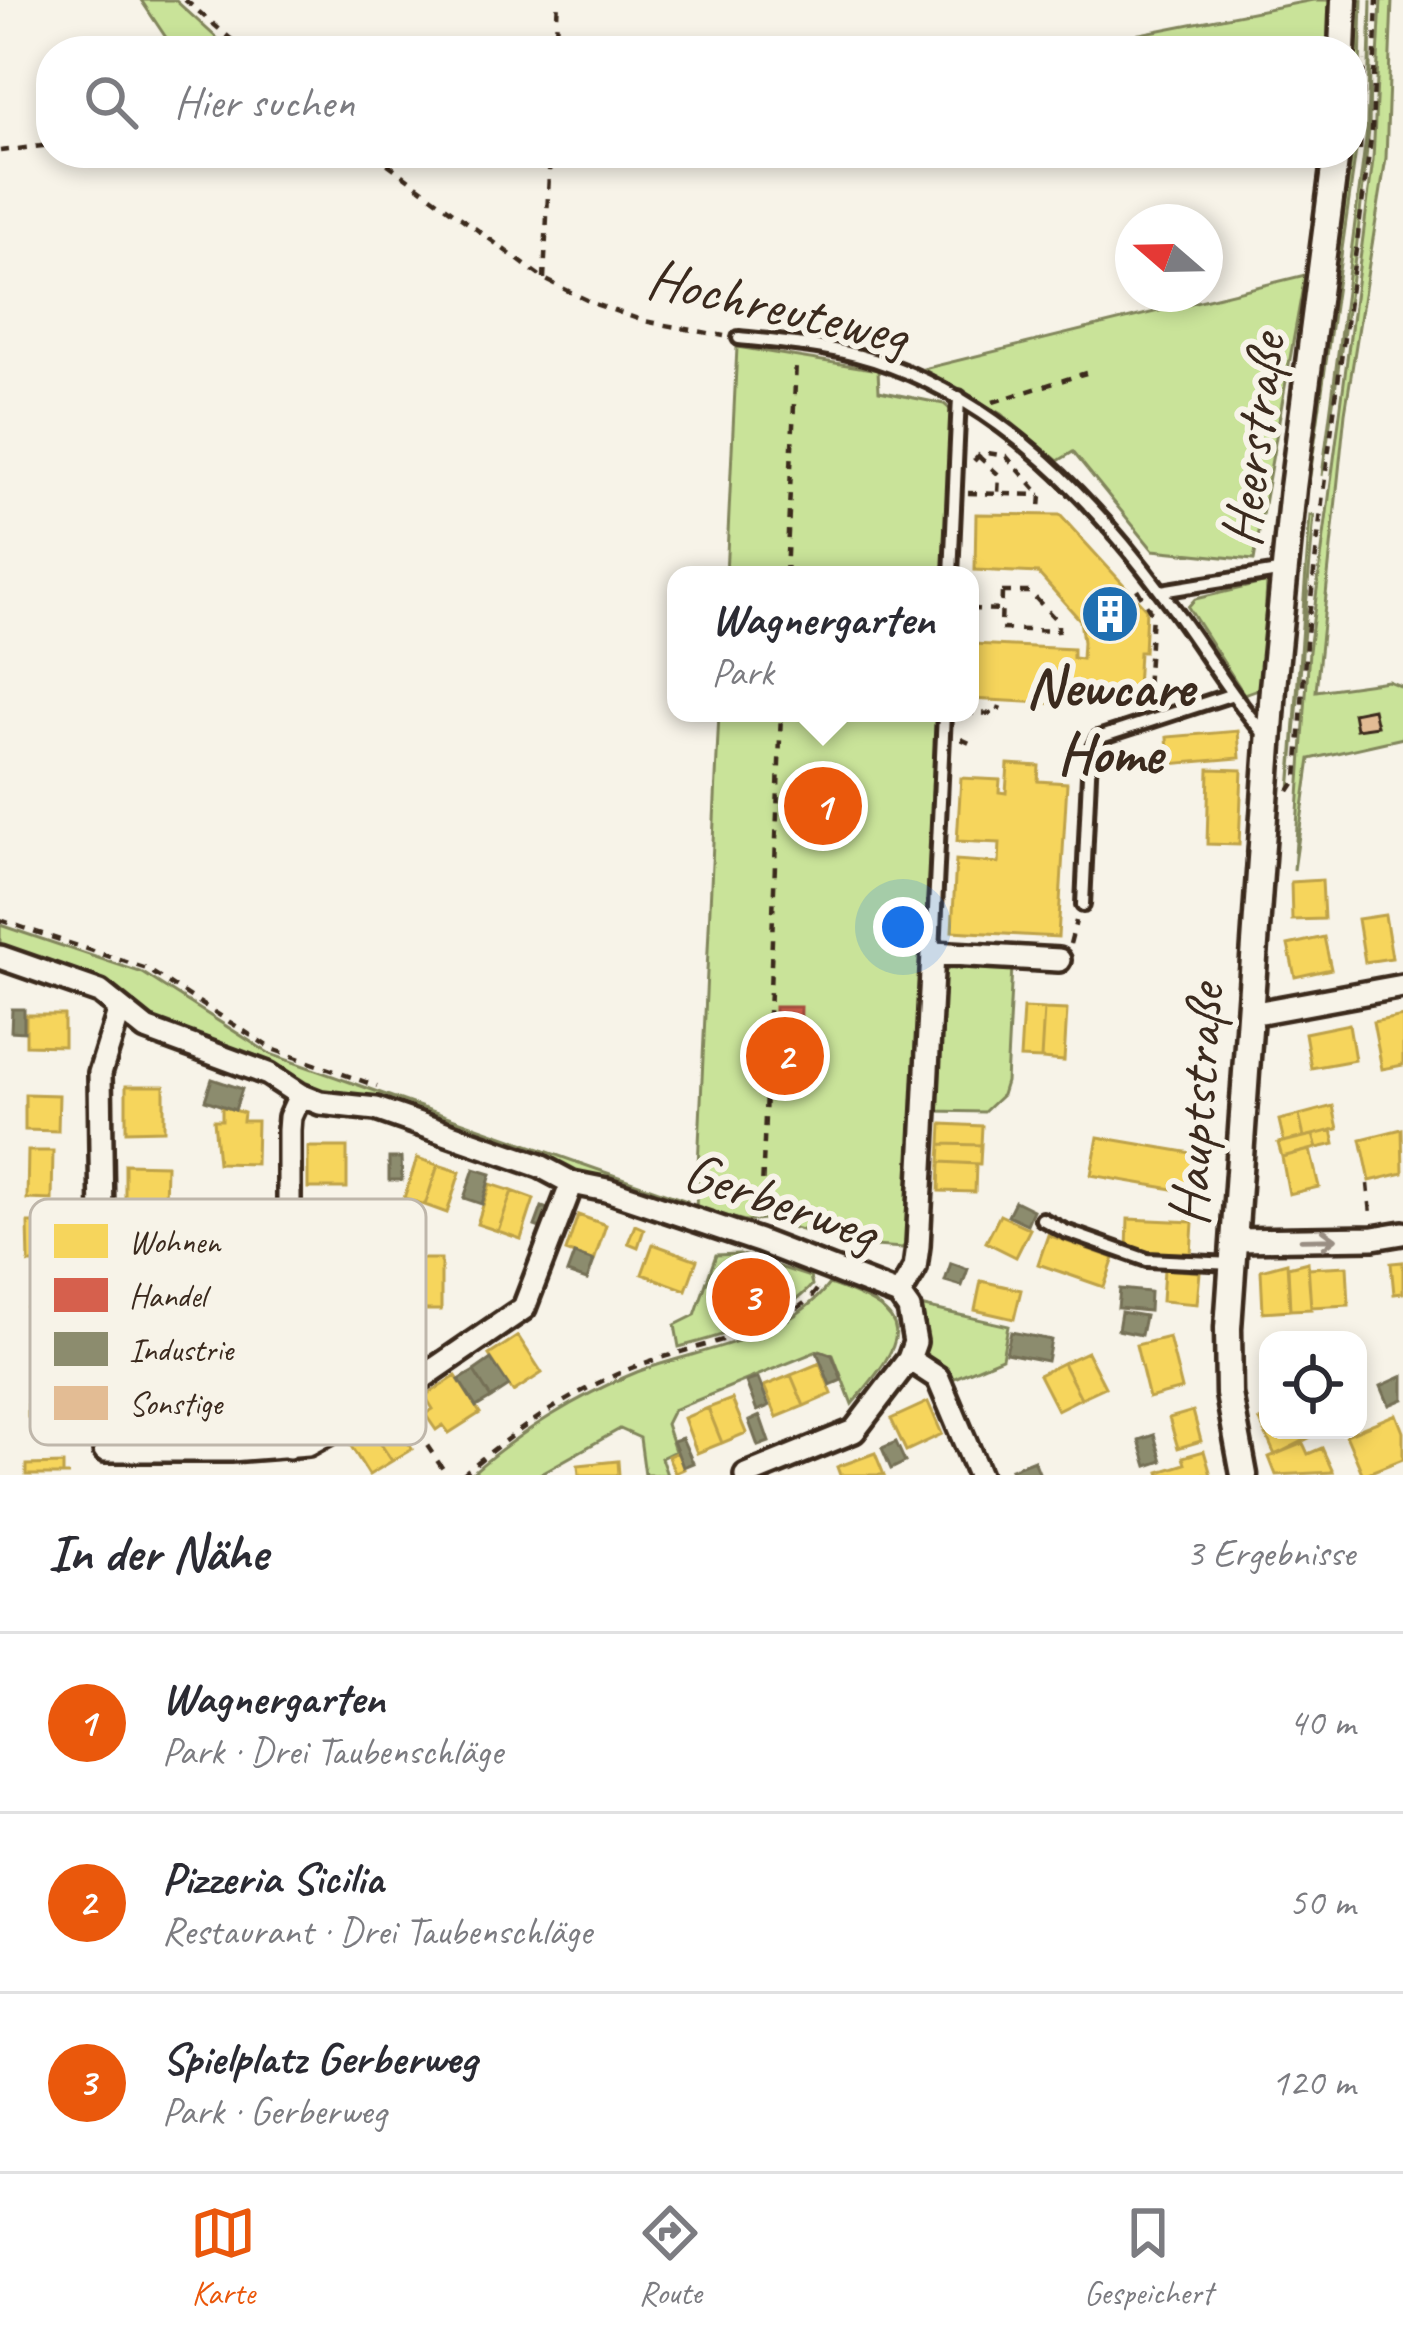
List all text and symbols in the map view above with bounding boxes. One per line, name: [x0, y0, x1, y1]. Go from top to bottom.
search box: [36, 36, 1367, 168]
icon: search: [78, 69, 144, 135]
text: Hier suchen: [174, 74, 354, 131]
north arrow: [1115, 204, 1223, 312]
street label: Hochreuteweg: [641, 241, 917, 371]
street label: Heerstraße: [1204, 327, 1302, 550]
popup: [667, 566, 979, 722]
building icon: Newcare Home: [1079, 583, 1141, 645]
text: Wagnergarten: [712, 591, 934, 648]
text: Park: [712, 648, 773, 697]
place label: Newcare Home: [1026, 651, 1198, 789]
pin: 1: [784, 761, 862, 851]
your location: [873, 897, 933, 957]
street label: Hauptstraße: [1152, 978, 1241, 1228]
pin: 2: [746, 1011, 824, 1101]
street label: Gerberweg: [675, 1135, 890, 1269]
legend: [30, 1199, 426, 1445]
text: Wohnen: [129, 1221, 222, 1263]
one-way arrow: [1299, 1227, 1338, 1250]
pin: 3: [712, 1252, 790, 1342]
text: Handel: [129, 1275, 212, 1317]
text: Industrie: [129, 1329, 235, 1371]
map controls: [1259, 1331, 1367, 1439]
button: locate: [1259, 1331, 1367, 1439]
text: Sonstige: [129, 1383, 224, 1425]
text: In der Nähe: [48, 1521, 267, 1585]
text: 3 Ergebnisse: [1186, 1529, 1355, 1578]
text: Wagnergarten: [162, 1670, 385, 1727]
text: 1: [78, 1698, 96, 1747]
text: 40 m: [1289, 1698, 1355, 1747]
text: Park · Drei Taubenschläge: [162, 1727, 503, 1776]
text: Pizzeria Sicilia: [162, 1850, 383, 1907]
text: 2: [78, 1878, 96, 1927]
text: 50 m: [1289, 1878, 1355, 1927]
text: Restaurant · Drei Taubenschläge: [162, 1907, 592, 1956]
text: Spielplatz Gerberweg: [162, 2030, 476, 2087]
text: 3: [78, 2058, 96, 2107]
text: 120 m: [1271, 2058, 1355, 2107]
text: Park · Gerberweg: [162, 2087, 386, 2136]
tab: Karte: [190, 2200, 256, 2314]
tab: Route: [637, 2200, 703, 2314]
tab: Gespeichert: [1084, 2200, 1213, 2314]

